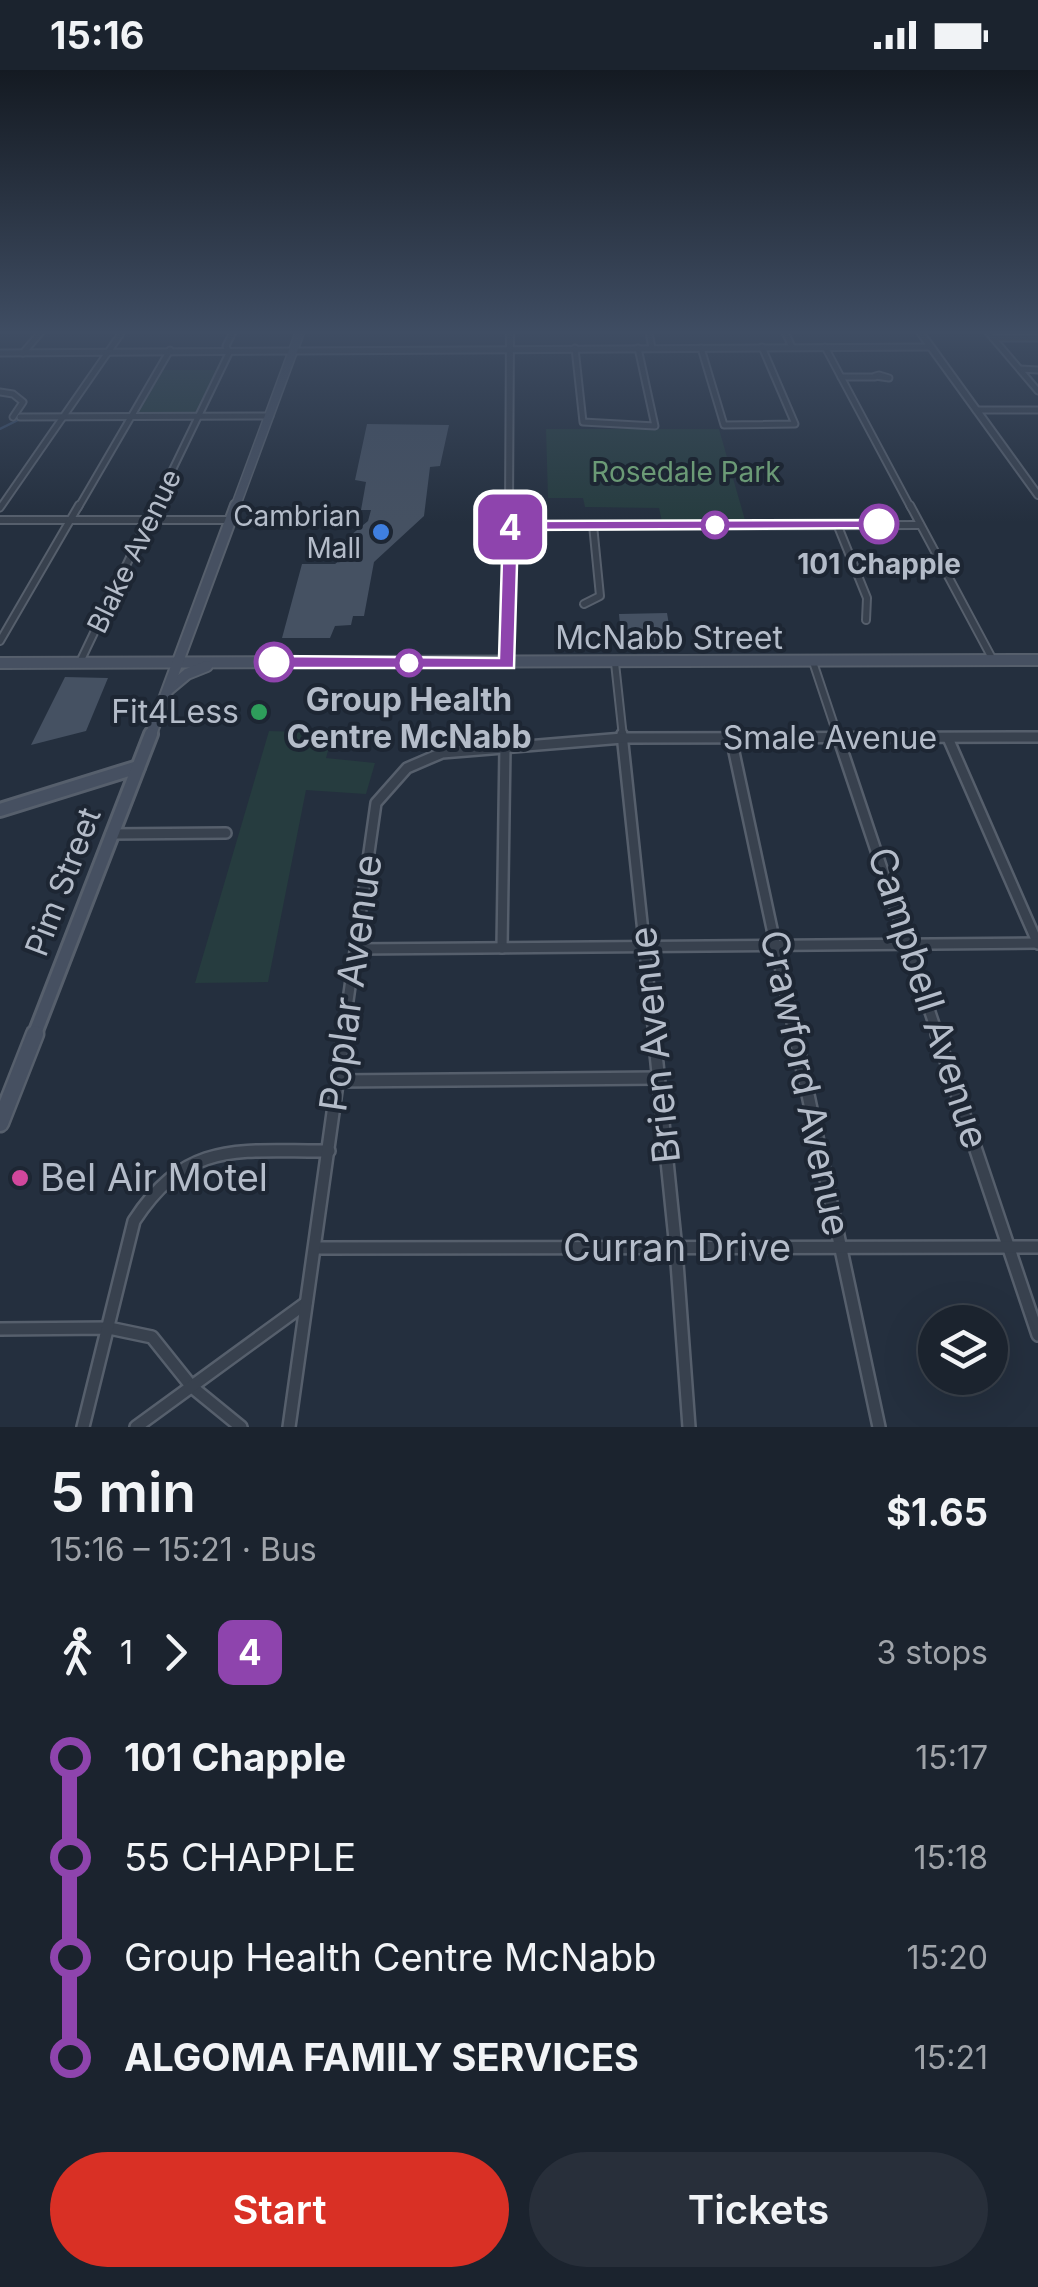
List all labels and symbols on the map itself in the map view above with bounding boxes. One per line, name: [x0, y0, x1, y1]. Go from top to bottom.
park label: Rosedale Park: [591, 455, 781, 489]
street label: Blake Avenue: [80, 463, 188, 639]
line badge: 4: [478, 494, 542, 560]
place label: Cambrian Mall: [233, 499, 361, 565]
marker: 101 Chapple: [860, 505, 898, 543]
unlabelled marker: [702, 512, 728, 538]
marker: Cambrian Mall: [370, 521, 392, 543]
place label: 101 Chapple: [797, 547, 961, 581]
street label: McNabb Street: [555, 618, 783, 657]
unlabelled marker: [255, 643, 293, 681]
marker: Group Health Centre McNabb: [396, 650, 422, 676]
place label: Group Health Centre McNabb: [286, 680, 532, 756]
place label: Fit4Less: [111, 692, 239, 731]
marker: Fit4Less: [248, 701, 270, 723]
street label: Smale Avenue: [723, 718, 937, 757]
street label: Pim Street: [16, 802, 109, 961]
street label: Campbell Avenue: [859, 841, 999, 1154]
street label: Poplar Avenue: [309, 851, 391, 1114]
street label: Brien Avenue: [619, 924, 689, 1166]
street label: Crawford Avenue: [751, 926, 861, 1240]
place label: Bel Air Motel: [40, 1154, 268, 1200]
marker: Bel Air Motel: [9, 1167, 31, 1189]
street label: Curran Drive: [563, 1224, 791, 1270]

